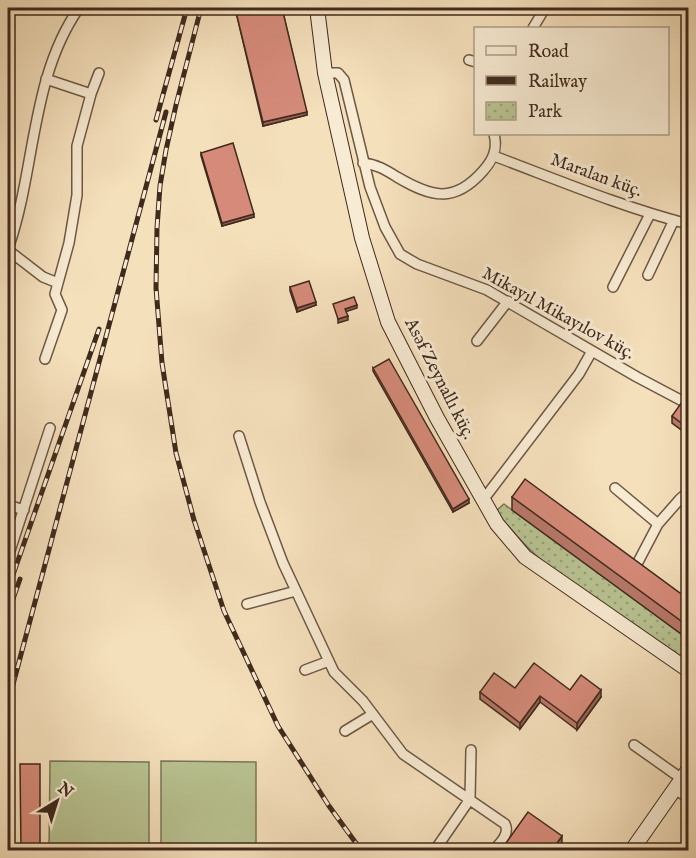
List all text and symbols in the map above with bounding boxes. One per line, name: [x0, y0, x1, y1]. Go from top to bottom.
legend: [474, 27, 669, 135]
text: Road: [528, 41, 569, 64]
text: Railway: [528, 71, 587, 94]
text: Park: [528, 101, 563, 124]
street label: Maralan küç.: [547, 149, 645, 203]
street label: Mikayıl Mikayılov küç.: [478, 262, 638, 366]
street label: Asəf Zeynallı küç.: [398, 314, 479, 444]
north arrow: [27, 771, 87, 831]
text: N: [53, 778, 77, 803]

